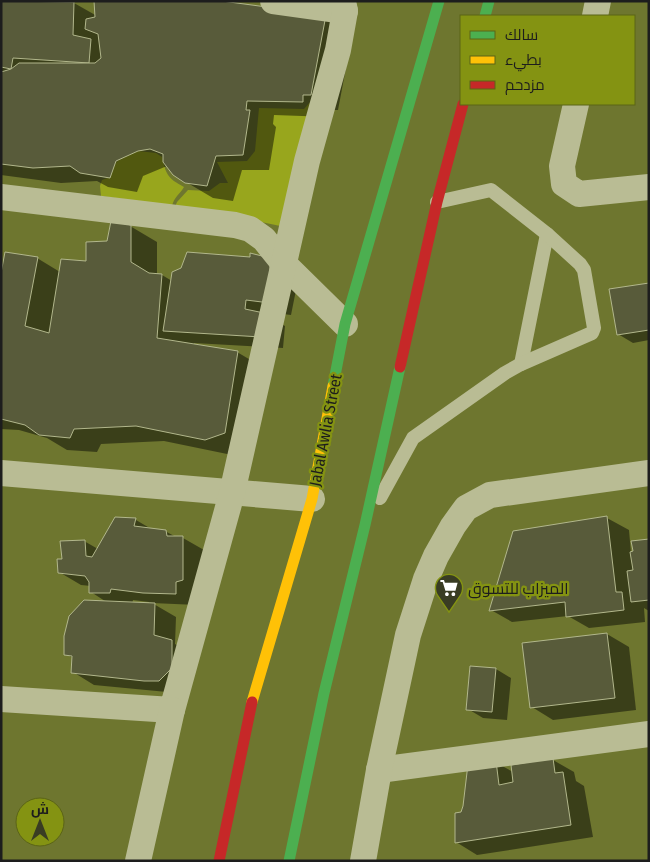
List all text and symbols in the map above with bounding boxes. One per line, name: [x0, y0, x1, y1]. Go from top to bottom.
legend: [460, 15, 635, 105]
text: سالك: [505, 26, 538, 44]
text: بطيء: [505, 51, 542, 72]
text: مزدحم: [505, 76, 545, 95]
street label: Jabal Awlia Street: [305, 371, 346, 488]
supermarket icon: الميزاب للتسوق: [434, 573, 464, 612]
place label: الميزاب للتسوق: [468, 579, 569, 599]
north arrow: [15, 797, 65, 847]
text: ش: [31, 801, 49, 818]

